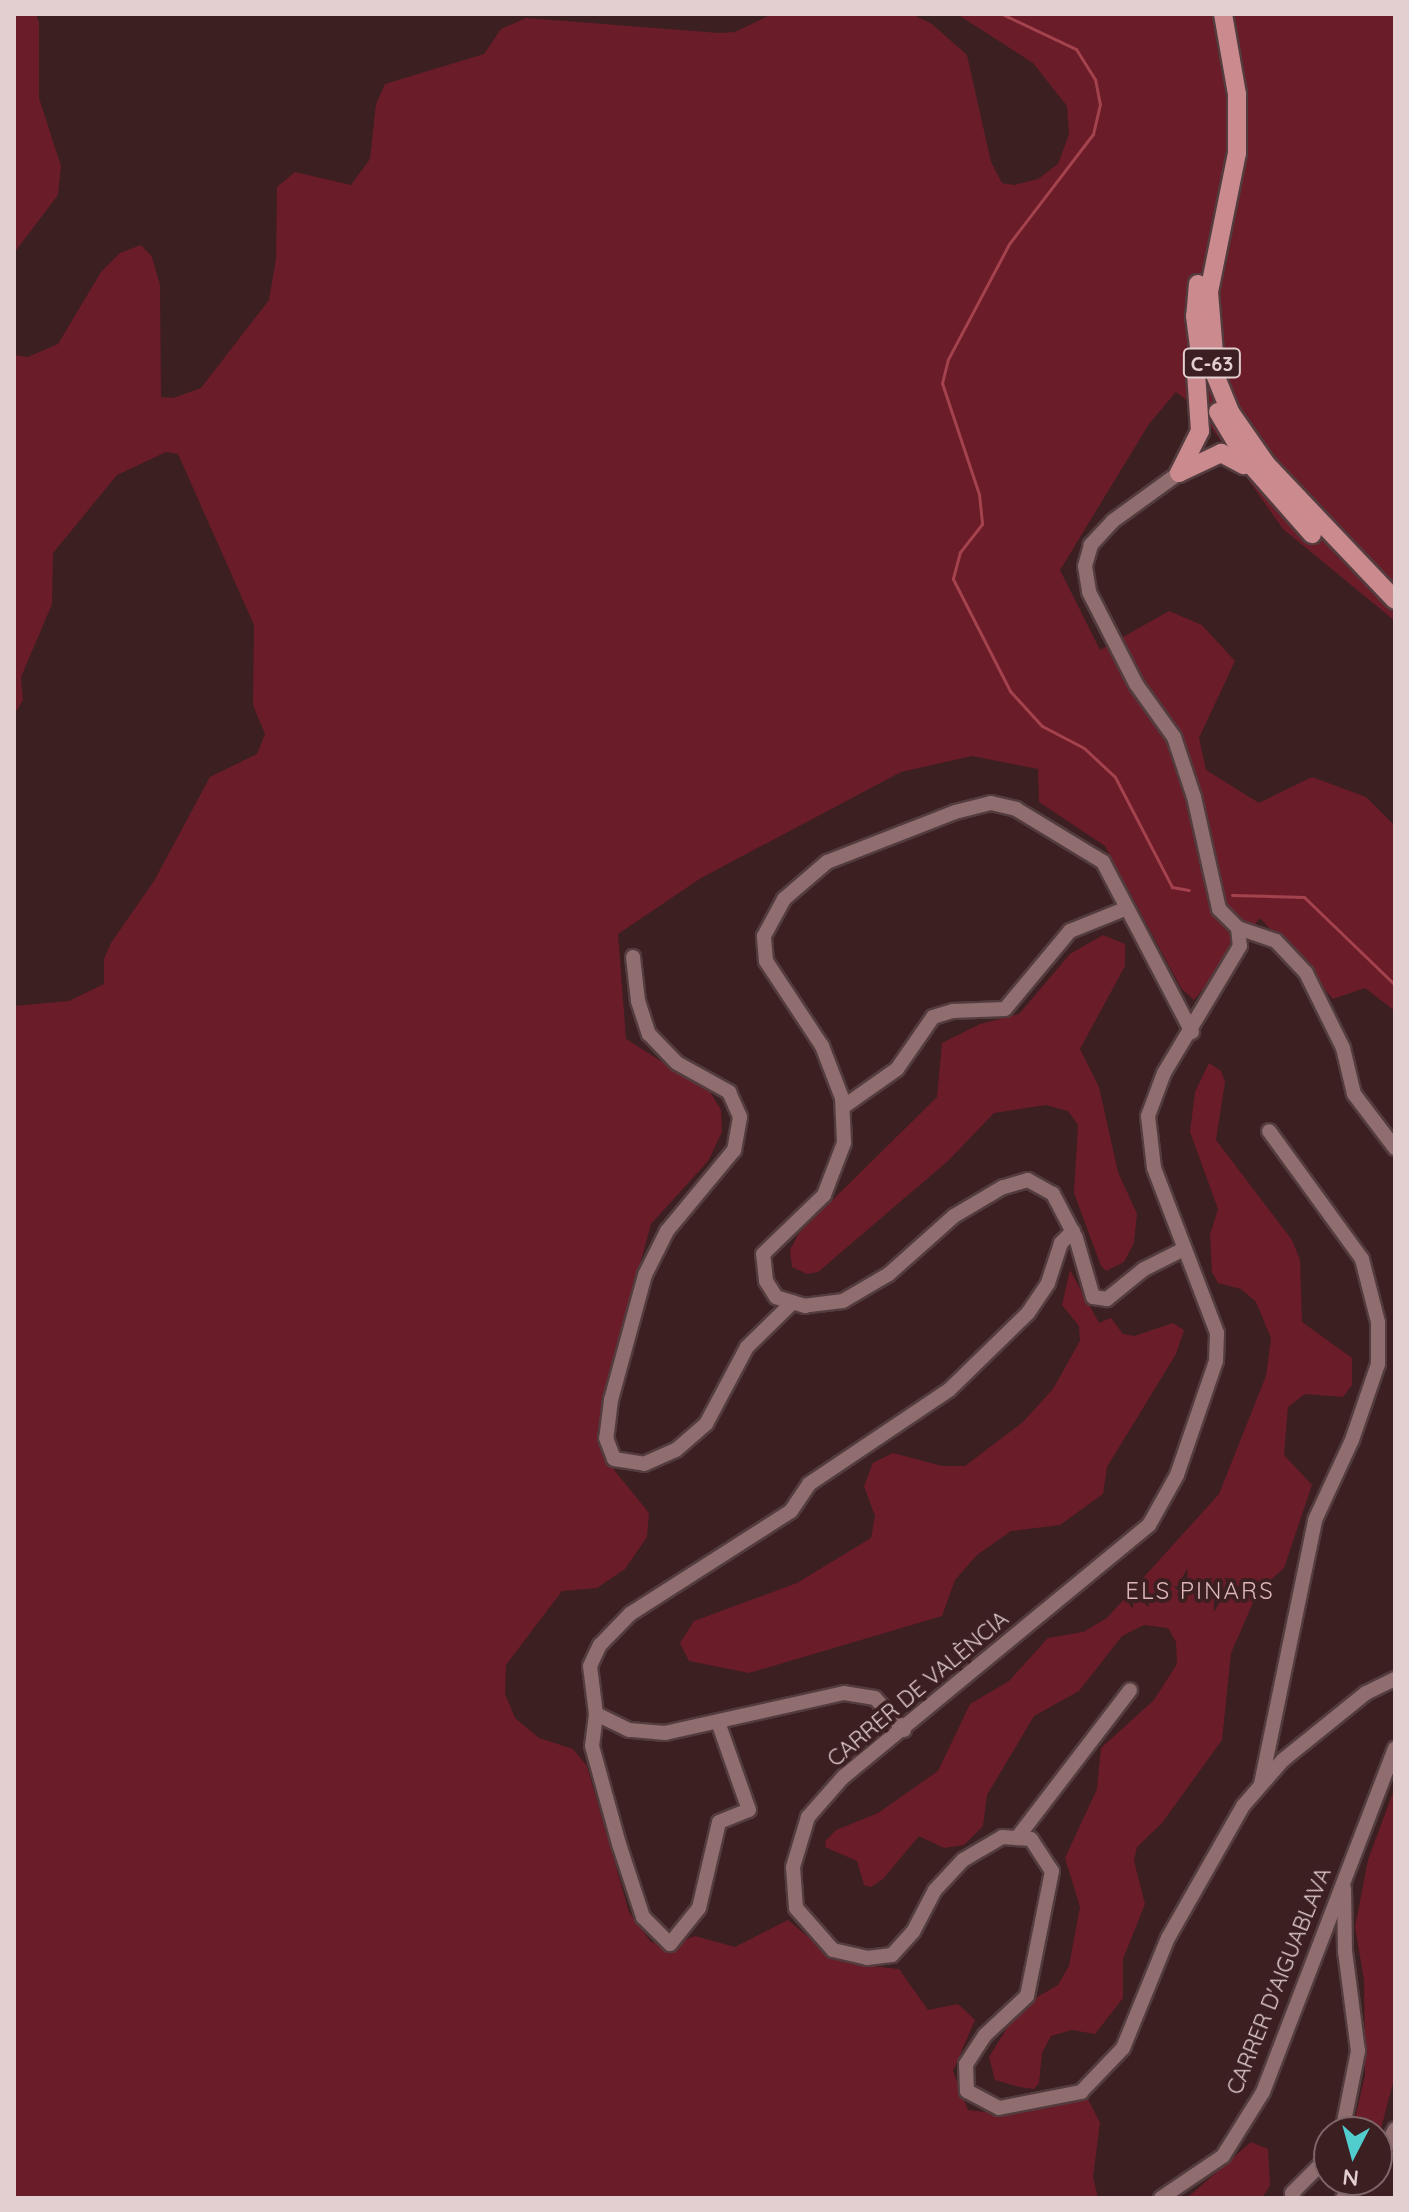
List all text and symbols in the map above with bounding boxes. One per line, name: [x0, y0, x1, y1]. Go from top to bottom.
road number: C-63: [1182, 347, 1242, 379]
district label: ELS PINARS: [1125, 1577, 1275, 1605]
street label: CARRER DE VALÈNCIA: [822, 1606, 1014, 1772]
street label: CARRER D'AIGUABLAVA: [1221, 1864, 1337, 2098]
north arrow: [1313, 2116, 1393, 2196]
text: N: [1341, 2163, 1360, 2193]

